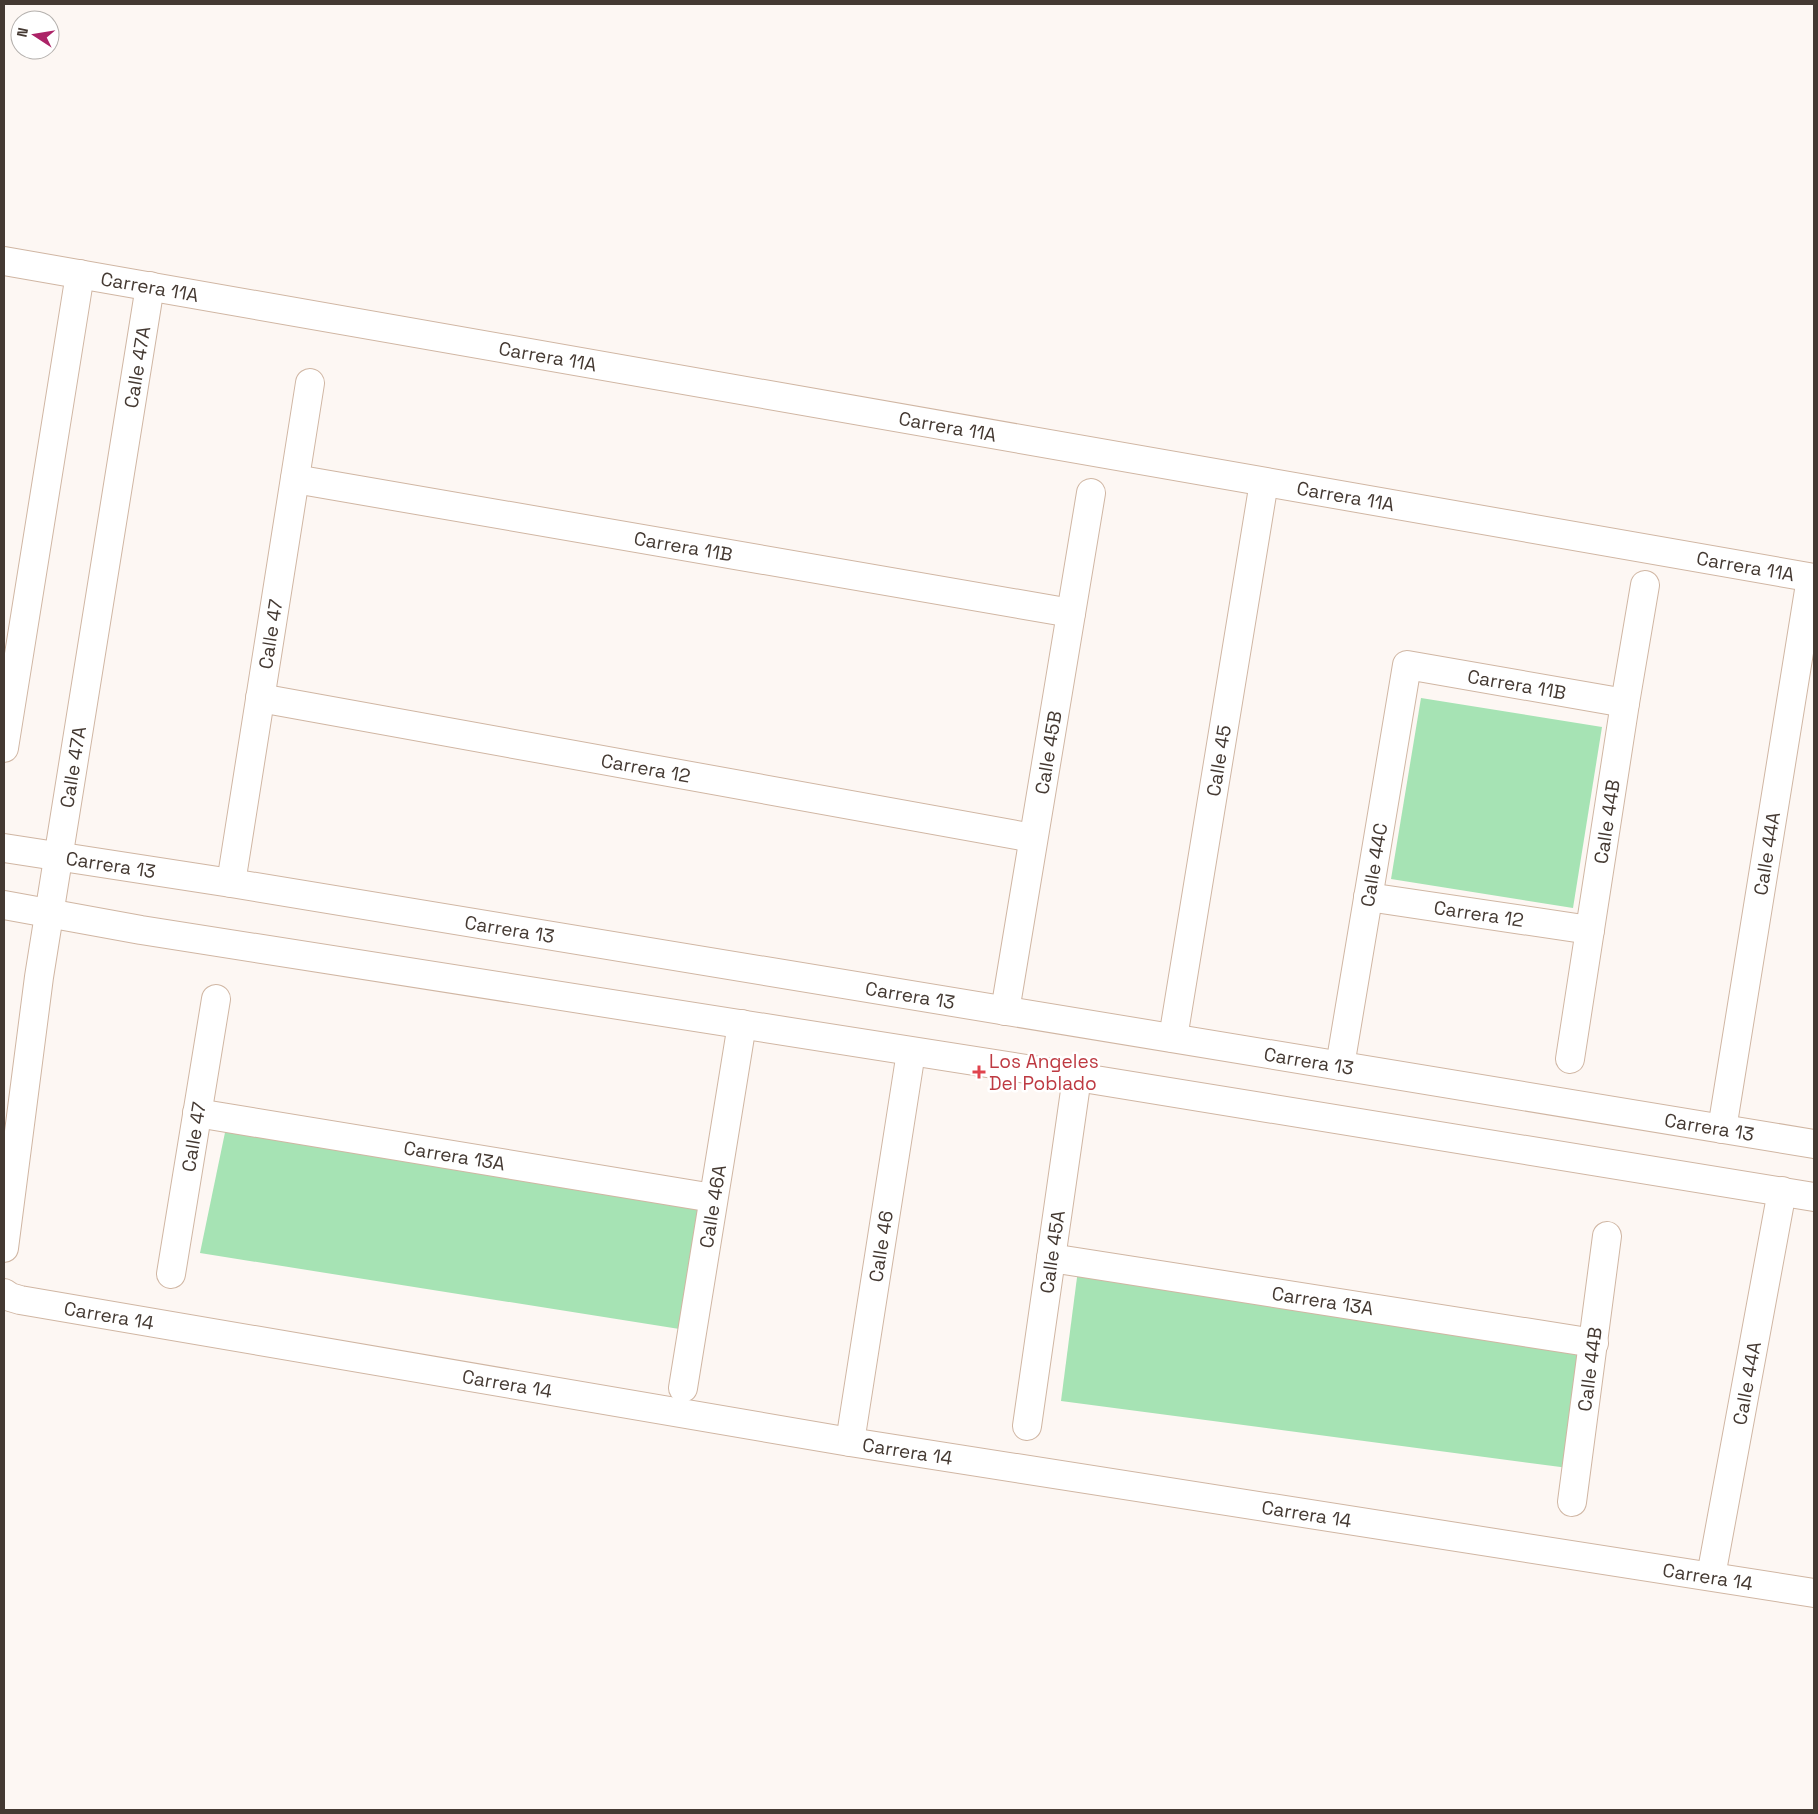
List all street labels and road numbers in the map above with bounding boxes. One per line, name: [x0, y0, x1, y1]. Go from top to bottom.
street label: Carrera 11A: [99, 266, 201, 307]
street label: Calle 47A: [118, 324, 156, 410]
street label: Carrera 11A: [497, 335, 599, 377]
street label: Carrera 11A: [897, 405, 999, 447]
street label: Carrera 11A: [1295, 475, 1396, 517]
street label: Carrera 11B: [632, 525, 734, 567]
street label: Carrera 11A: [1695, 545, 1796, 587]
street label: Calle 47: [252, 597, 288, 671]
street label: Carrera 11B: [1466, 663, 1568, 705]
street label: Calle 45B: [1029, 709, 1067, 796]
street label: Calle 45: [1200, 723, 1237, 798]
street label: Calle 47A: [54, 724, 92, 810]
street label: Carrera 12: [599, 747, 692, 788]
street label: Calle 44B: [1588, 778, 1625, 866]
street label: Calle 44A: [1747, 810, 1786, 897]
street label: Calle 44C: [1354, 821, 1393, 909]
street label: Carrera 13: [64, 845, 157, 884]
street label: Carrera 12: [1432, 894, 1525, 932]
street label: Carrera 13: [463, 909, 556, 949]
street label: Carrera 13: [863, 975, 957, 1015]
street label: Carrera 13: [1262, 1041, 1355, 1080]
street label: Calle 47: [175, 1100, 212, 1174]
street label: Carrera 13: [1663, 1107, 1756, 1146]
street label: Carrera 13A: [402, 1135, 507, 1176]
street label: Calle 46A: [693, 1163, 732, 1250]
street label: Calle 45A: [1034, 1208, 1070, 1295]
street label: Calle 46: [863, 1209, 899, 1284]
street label: Carrera 13A: [1270, 1280, 1375, 1321]
street label: Carrera 14: [62, 1295, 156, 1335]
street label: Calle 44B: [1572, 1325, 1607, 1413]
street label: Calle 44A: [1727, 1339, 1766, 1427]
street label: Carrera 14: [460, 1363, 554, 1403]
street label: Carrera 14: [861, 1432, 955, 1470]
street label: Carrera 14: [1260, 1494, 1354, 1533]
street label: Carrera 14: [1661, 1557, 1755, 1596]

